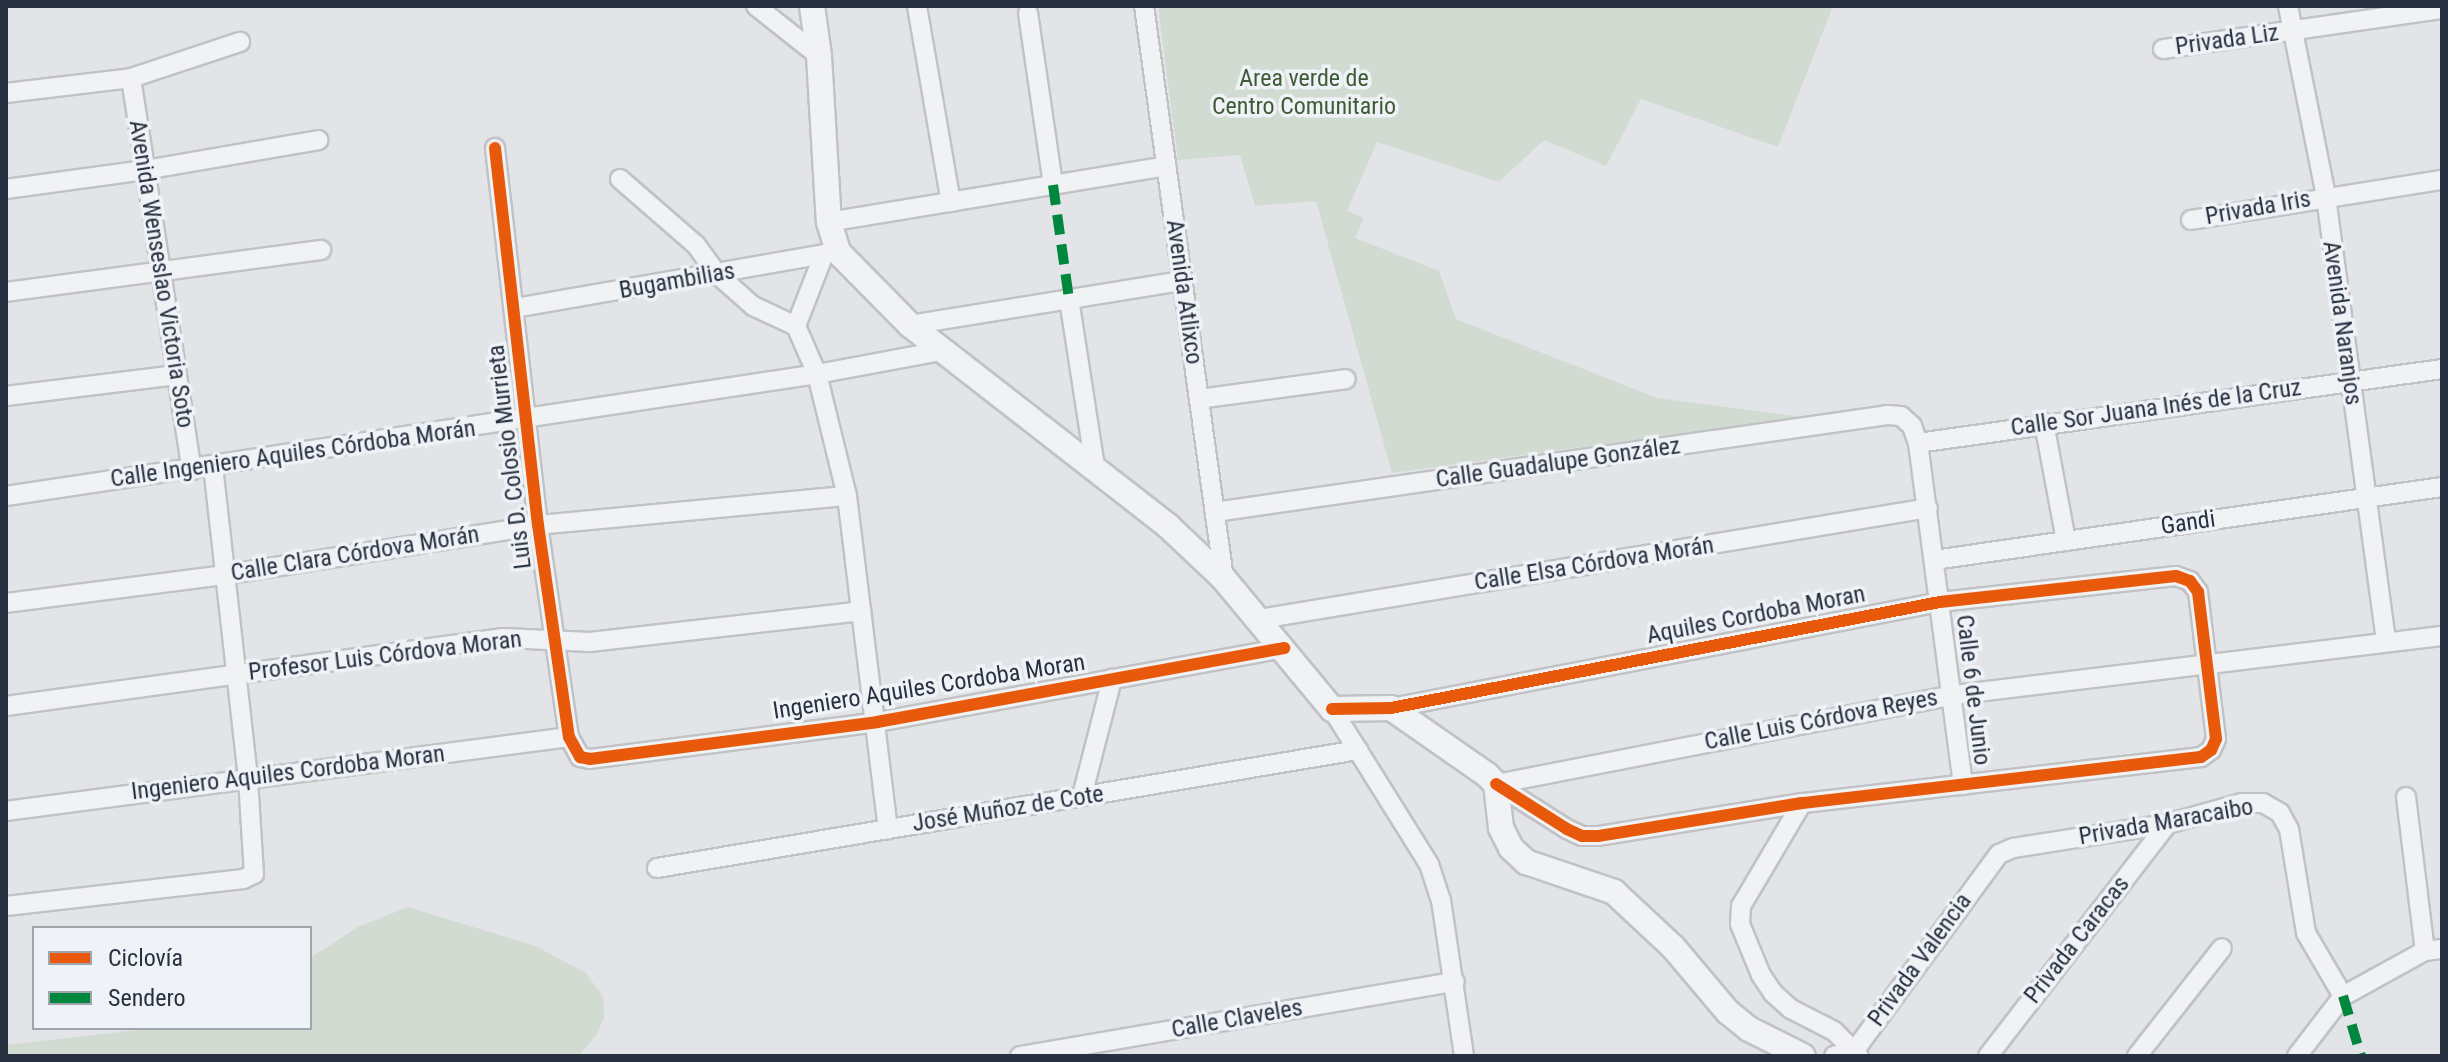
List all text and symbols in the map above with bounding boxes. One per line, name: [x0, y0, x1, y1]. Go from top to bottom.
street label: Privada Liz: [2173, 18, 2281, 62]
park label: Area verde de Centro Comunitario: [1212, 65, 1396, 121]
street label: Avenida Wenseslao Victoria Soto: [122, 118, 200, 430]
street label: Privada Iris: [2203, 185, 2313, 231]
street label: Avenida Atlixco: [1160, 218, 1208, 366]
street label: Avenida Naranjos: [2316, 239, 2368, 407]
street label: Bugambilias: [617, 257, 737, 305]
street label: Luis D. Colosio Murrieta: [482, 343, 538, 571]
street label: Calle Sor Juana Inés de la Cruz: [2009, 373, 2303, 443]
street label: Calle Ingeniero Aquiles Córdoba Morán: [109, 414, 477, 494]
street label: Calle Guadalupe González: [1434, 432, 1682, 494]
street label: Gandi: [2159, 505, 2217, 541]
street label: Calle Clara Córdova Morán: [229, 520, 481, 588]
street label: Calle Elsa Córdova Morán: [1472, 531, 1716, 597]
street label: Aquiles Cordoba Moran: [1644, 580, 1868, 650]
street label: Calle 6 de Junio: [1949, 613, 1997, 767]
street label: Profesor Luis Córdova Moran: [247, 625, 523, 687]
street label: Ingeniero Aquiles Cordoba Moran: [771, 648, 1087, 726]
street label: Calle Luis Córdova Reyes: [1702, 683, 1940, 757]
street label: Ingeniero Aquiles Cordoba Moran: [130, 739, 446, 807]
street label: José Muñoz de Cote: [910, 780, 1106, 838]
street label: Privada Maracaibo: [2077, 792, 2255, 852]
street label: Privada Caracas: [2018, 871, 2136, 1009]
street label: Privada Valencia: [1862, 888, 1978, 1032]
legend: [32, 926, 312, 1030]
text: Ciclovía: [108, 944, 183, 972]
text: Sendero: [108, 984, 186, 1012]
street label: Calle Claveles: [1169, 993, 1305, 1045]

